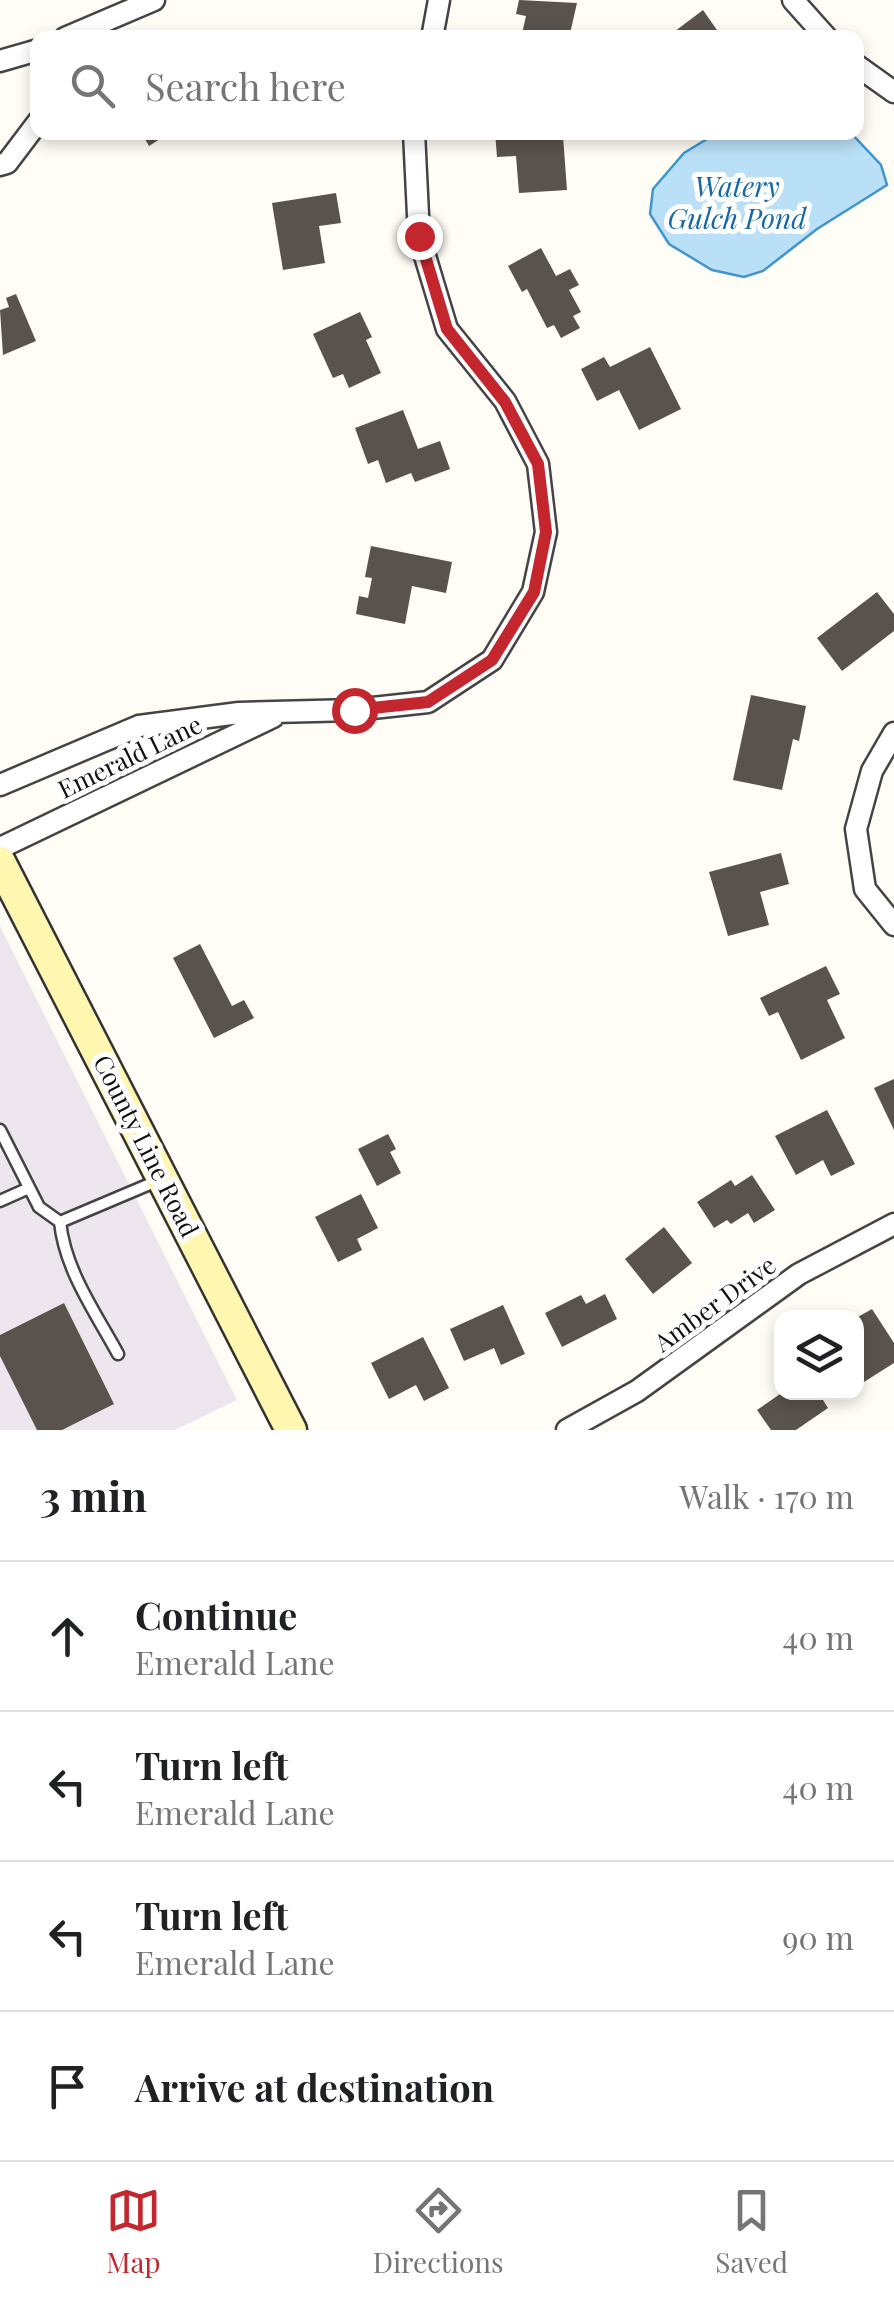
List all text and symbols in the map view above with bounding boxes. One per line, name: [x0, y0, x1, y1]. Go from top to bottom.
search box: [30, 30, 864, 140]
icon: search: [65, 58, 120, 113]
text: Search here: [145, 60, 346, 111]
water label: Watery Gulch Pond: [668, 167, 807, 236]
route end: [397, 214, 443, 260]
route start: [332, 688, 378, 734]
street label: Emerald Lane: [52, 707, 207, 805]
street label: County Line Road: [87, 1049, 207, 1242]
street label: Amber Drive: [646, 1248, 782, 1359]
map controls: [774, 1310, 864, 1400]
button: layers: [774, 1310, 864, 1400]
text: 3 min: [40, 1467, 147, 1523]
text: Walk · 170 m: [680, 1474, 854, 1517]
text: Continue: [135, 1589, 297, 1640]
icon: ahead: [40, 1609, 95, 1664]
text: 40 m: [783, 1615, 854, 1658]
text: Emerald Lane: [135, 1640, 335, 1683]
text: Turn left: [135, 1739, 288, 1790]
icon: left: [40, 1759, 95, 1814]
text: 40 m: [783, 1765, 854, 1808]
text: Emerald Lane: [135, 1790, 335, 1833]
text: Turn left: [135, 1889, 288, 1940]
icon: left: [40, 1909, 95, 1964]
text: 90 m: [782, 1915, 854, 1958]
text: Emerald Lane: [135, 1940, 335, 1983]
icon: arrive: [40, 2059, 95, 2114]
text: Arrive at destination: [135, 2061, 494, 2112]
tab: Map: [106, 2183, 161, 2280]
tab: Directions: [373, 2183, 504, 2280]
tab: Saved: [715, 2183, 788, 2280]

